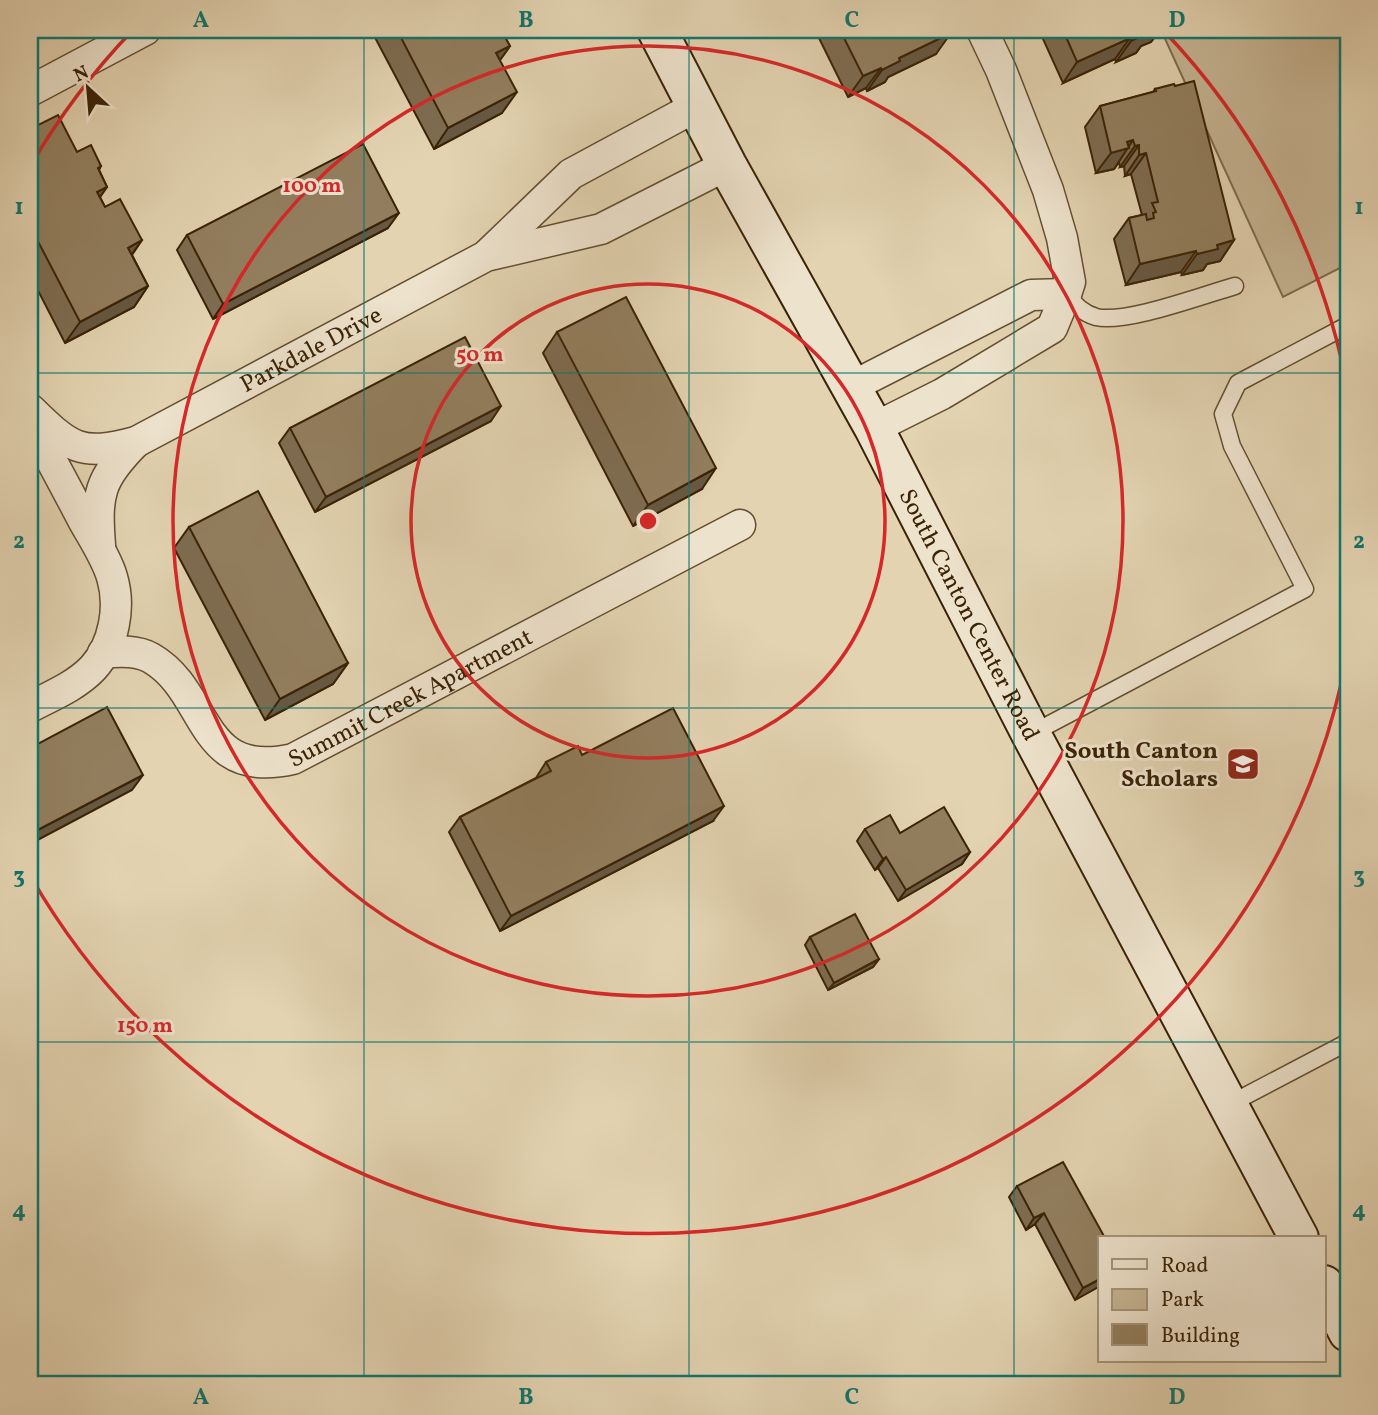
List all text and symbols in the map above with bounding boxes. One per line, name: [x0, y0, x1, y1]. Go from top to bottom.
text: A: [193, 5, 209, 37]
text: B: [518, 5, 534, 37]
text: C: [845, 5, 859, 37]
text: D: [1169, 5, 1186, 37]
north arrow: [52, 52, 122, 122]
text: N: [70, 60, 94, 89]
text: 100 m: [282, 172, 342, 201]
text: 1: [14, 192, 24, 224]
text: 1: [1354, 192, 1364, 224]
street label: Parkdale Drive: [235, 299, 389, 403]
text: 50 m: [456, 341, 504, 370]
street label: South Canton Center Road: [889, 483, 1047, 747]
centre of rings: [636, 509, 660, 533]
text: 2: [13, 526, 25, 558]
text: 2: [1353, 526, 1365, 558]
street label: Summit Creek Apartment: [283, 621, 539, 778]
place label: South Canton Scholars: [1064, 735, 1218, 797]
school or university icon: South Canton Scholars: [1224, 745, 1262, 783]
text: 3: [13, 861, 25, 893]
text: 3: [1353, 861, 1365, 893]
text: 150 m: [117, 1012, 173, 1041]
text: 4: [12, 1195, 26, 1227]
text: 4: [1352, 1195, 1366, 1227]
legend: [1098, 1236, 1326, 1362]
text: Road: [1161, 1252, 1208, 1281]
text: Park: [1161, 1286, 1204, 1315]
text: Building: [1161, 1322, 1240, 1351]
text: A: [193, 1382, 209, 1414]
text: B: [518, 1382, 534, 1414]
text: C: [845, 1382, 859, 1414]
text: D: [1169, 1382, 1186, 1414]

